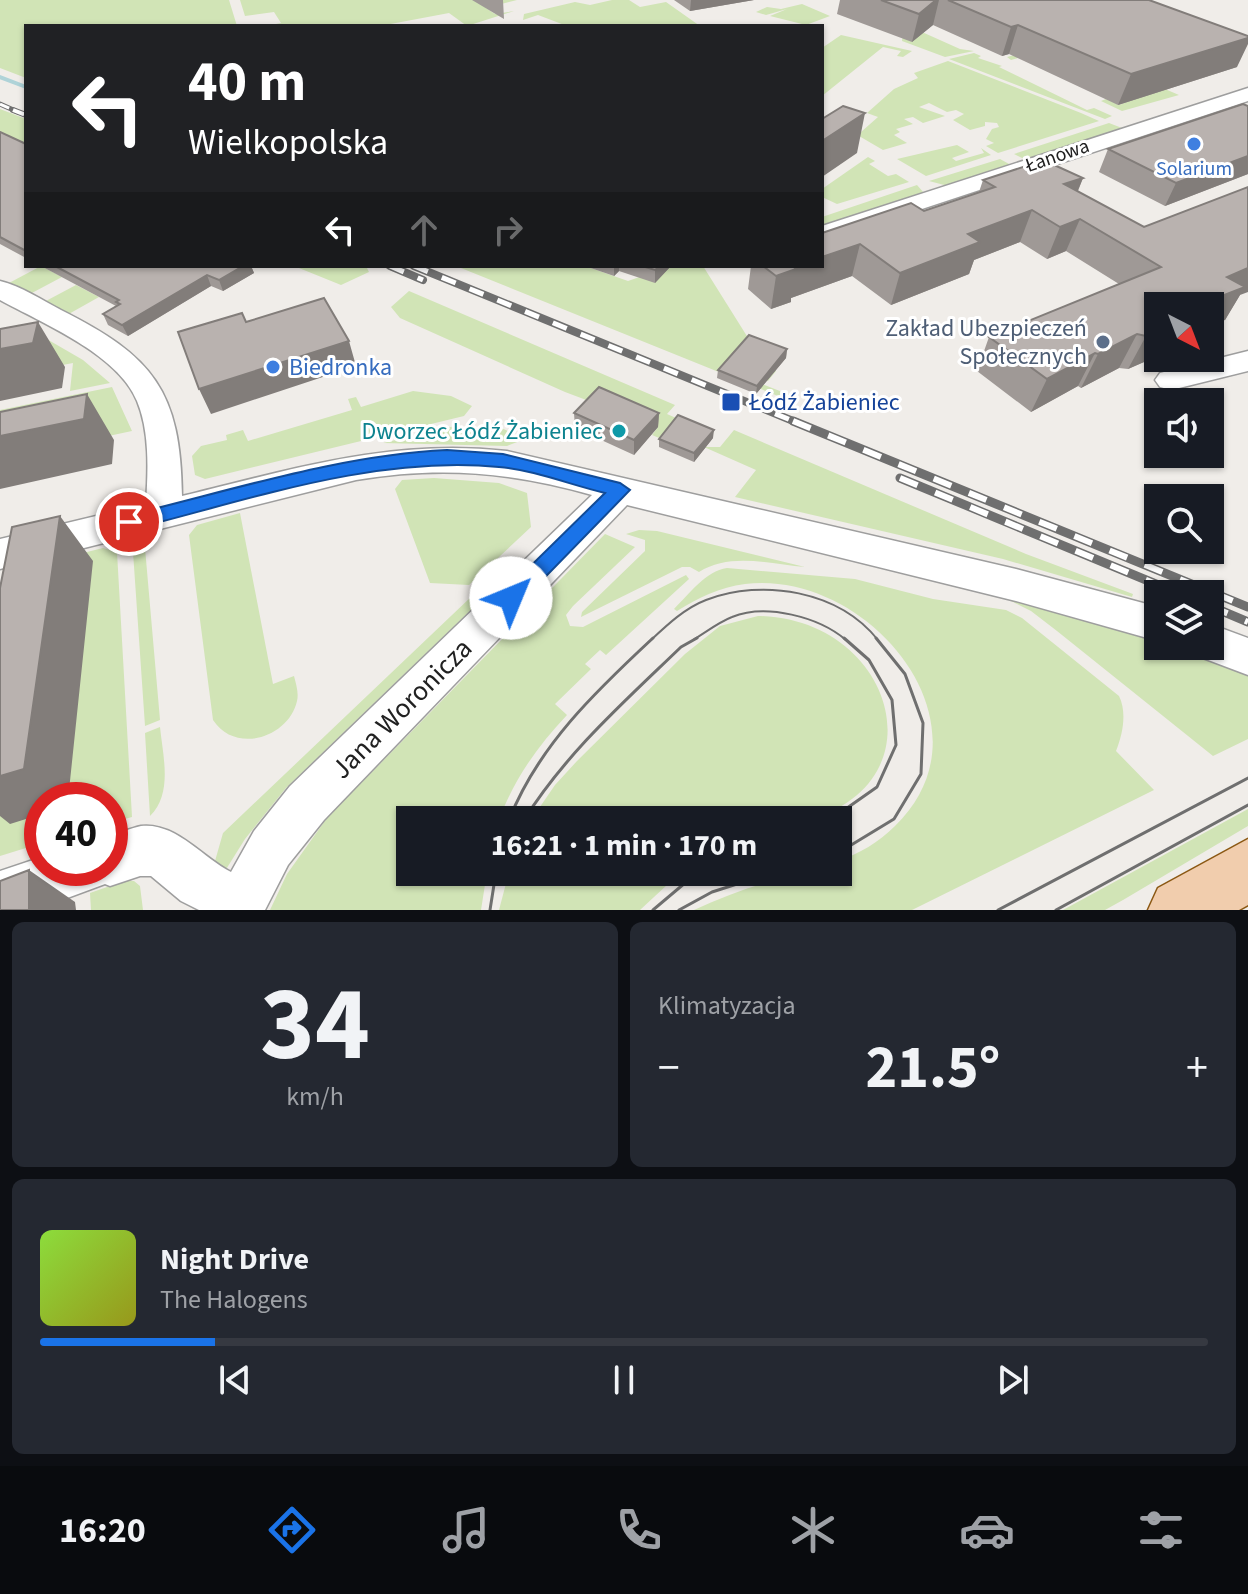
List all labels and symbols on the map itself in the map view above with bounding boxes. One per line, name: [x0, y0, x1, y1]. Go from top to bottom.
street label: Łanowa: [1021, 132, 1093, 180]
marker: Solarium: [1185, 135, 1203, 153]
place label: Solarium: [1156, 155, 1232, 183]
north arrow: [1144, 292, 1224, 372]
place label: Zakład Ubezpieczeń Społecznych: [885, 311, 1087, 374]
marker: Zakład Ubezpieczeń Społecznych: [1094, 333, 1112, 351]
place label: Biedronka: [289, 350, 392, 385]
marker: Biedronka: [264, 358, 282, 376]
place label: Łódź Żabieniec: [748, 385, 900, 420]
marker: Łódź Żabieniec: [720, 391, 742, 413]
place label: Dworzec Łódź Żabieniec: [362, 414, 603, 449]
marker: Dworzec Łódź Żabieniec: [610, 422, 628, 440]
pin: [95, 488, 163, 556]
position arrow: [469, 556, 553, 640]
street label: Jana Woronicza: [322, 629, 481, 788]
speed limit sign: 40: [24, 782, 128, 886]

